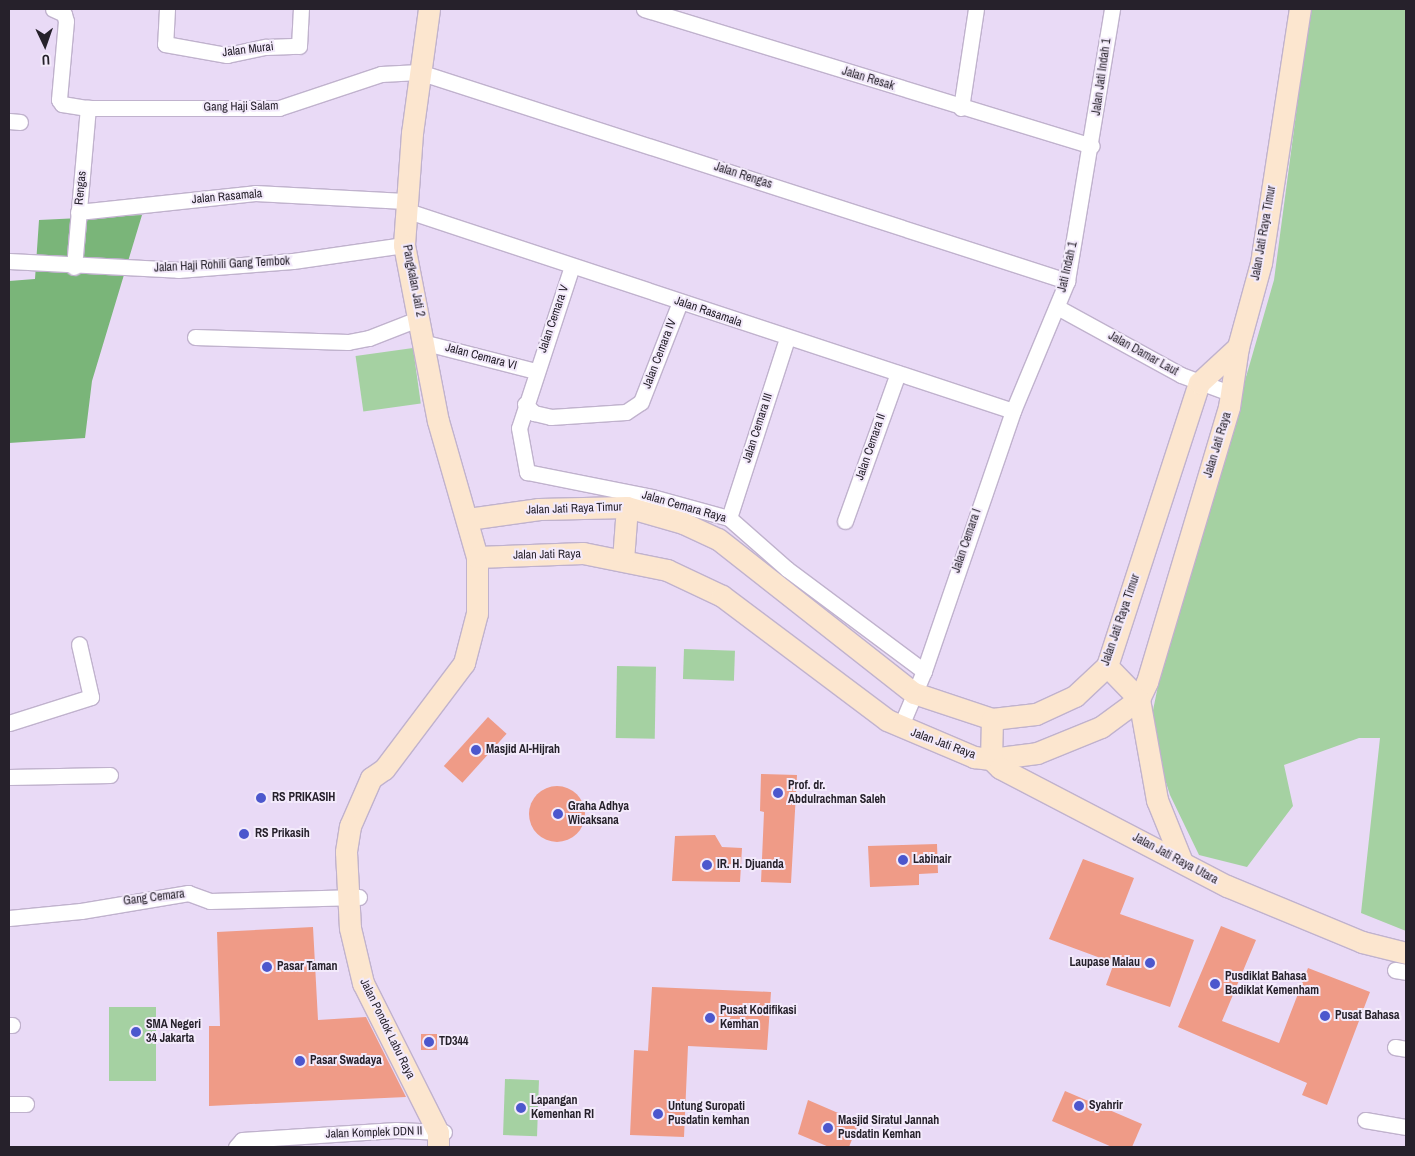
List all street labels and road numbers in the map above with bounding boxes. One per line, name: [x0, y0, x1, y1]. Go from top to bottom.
street label: Jalan Jati Indah 1: [1089, 38, 1115, 116]
street label: Jalan Murai: [222, 40, 274, 60]
street label: Jalan Resak: [840, 64, 896, 94]
street label: Gang Haji Salam: [203, 99, 279, 115]
street label: Jalan Rengas: [712, 160, 774, 192]
street label: Rengas: [72, 170, 90, 206]
street label: Jalan Jati Raya Timur: [1249, 184, 1279, 282]
street label: Jalan Rasamala: [191, 187, 263, 207]
street label: Jati Indah 1: [1055, 240, 1081, 294]
street label: Pangkalan Jati 2: [399, 244, 427, 318]
street label: Jalan Haji Rohili Gang Tembok: [154, 254, 290, 276]
street label: Jalan Cemara V: [536, 283, 572, 355]
street label: Jalan Rasamala: [672, 294, 744, 330]
street label: Jalan Cemara IV: [640, 317, 680, 391]
street label: Jalan Damar Laut: [1106, 329, 1180, 379]
street label: Jalan Cemara VI: [444, 341, 518, 373]
street label: Jalan Cemara III: [740, 391, 776, 465]
street label: Jalan Jati Raya: [1201, 410, 1235, 480]
street label: Jalan Cemara II: [853, 412, 889, 482]
street label: Jalan Cemara Raya: [640, 488, 728, 526]
street label: Jalan Jati Raya Timur: [526, 500, 622, 518]
street label: Jalan Cemara I: [949, 507, 985, 575]
street label: Jalan Jati Raya: [513, 547, 581, 563]
street label: Jalan Jati Raya Timur: [1099, 572, 1143, 668]
street label: Jalan Jati Raya: [909, 726, 977, 762]
street label: Jalan Jati Raya Utara: [1130, 830, 1220, 888]
street label: Gang Cemara: [122, 887, 186, 909]
street label: Jalan Pondok Labu Raya: [356, 976, 418, 1082]
street label: Jalan Komplek DDN II: [325, 1124, 423, 1142]

